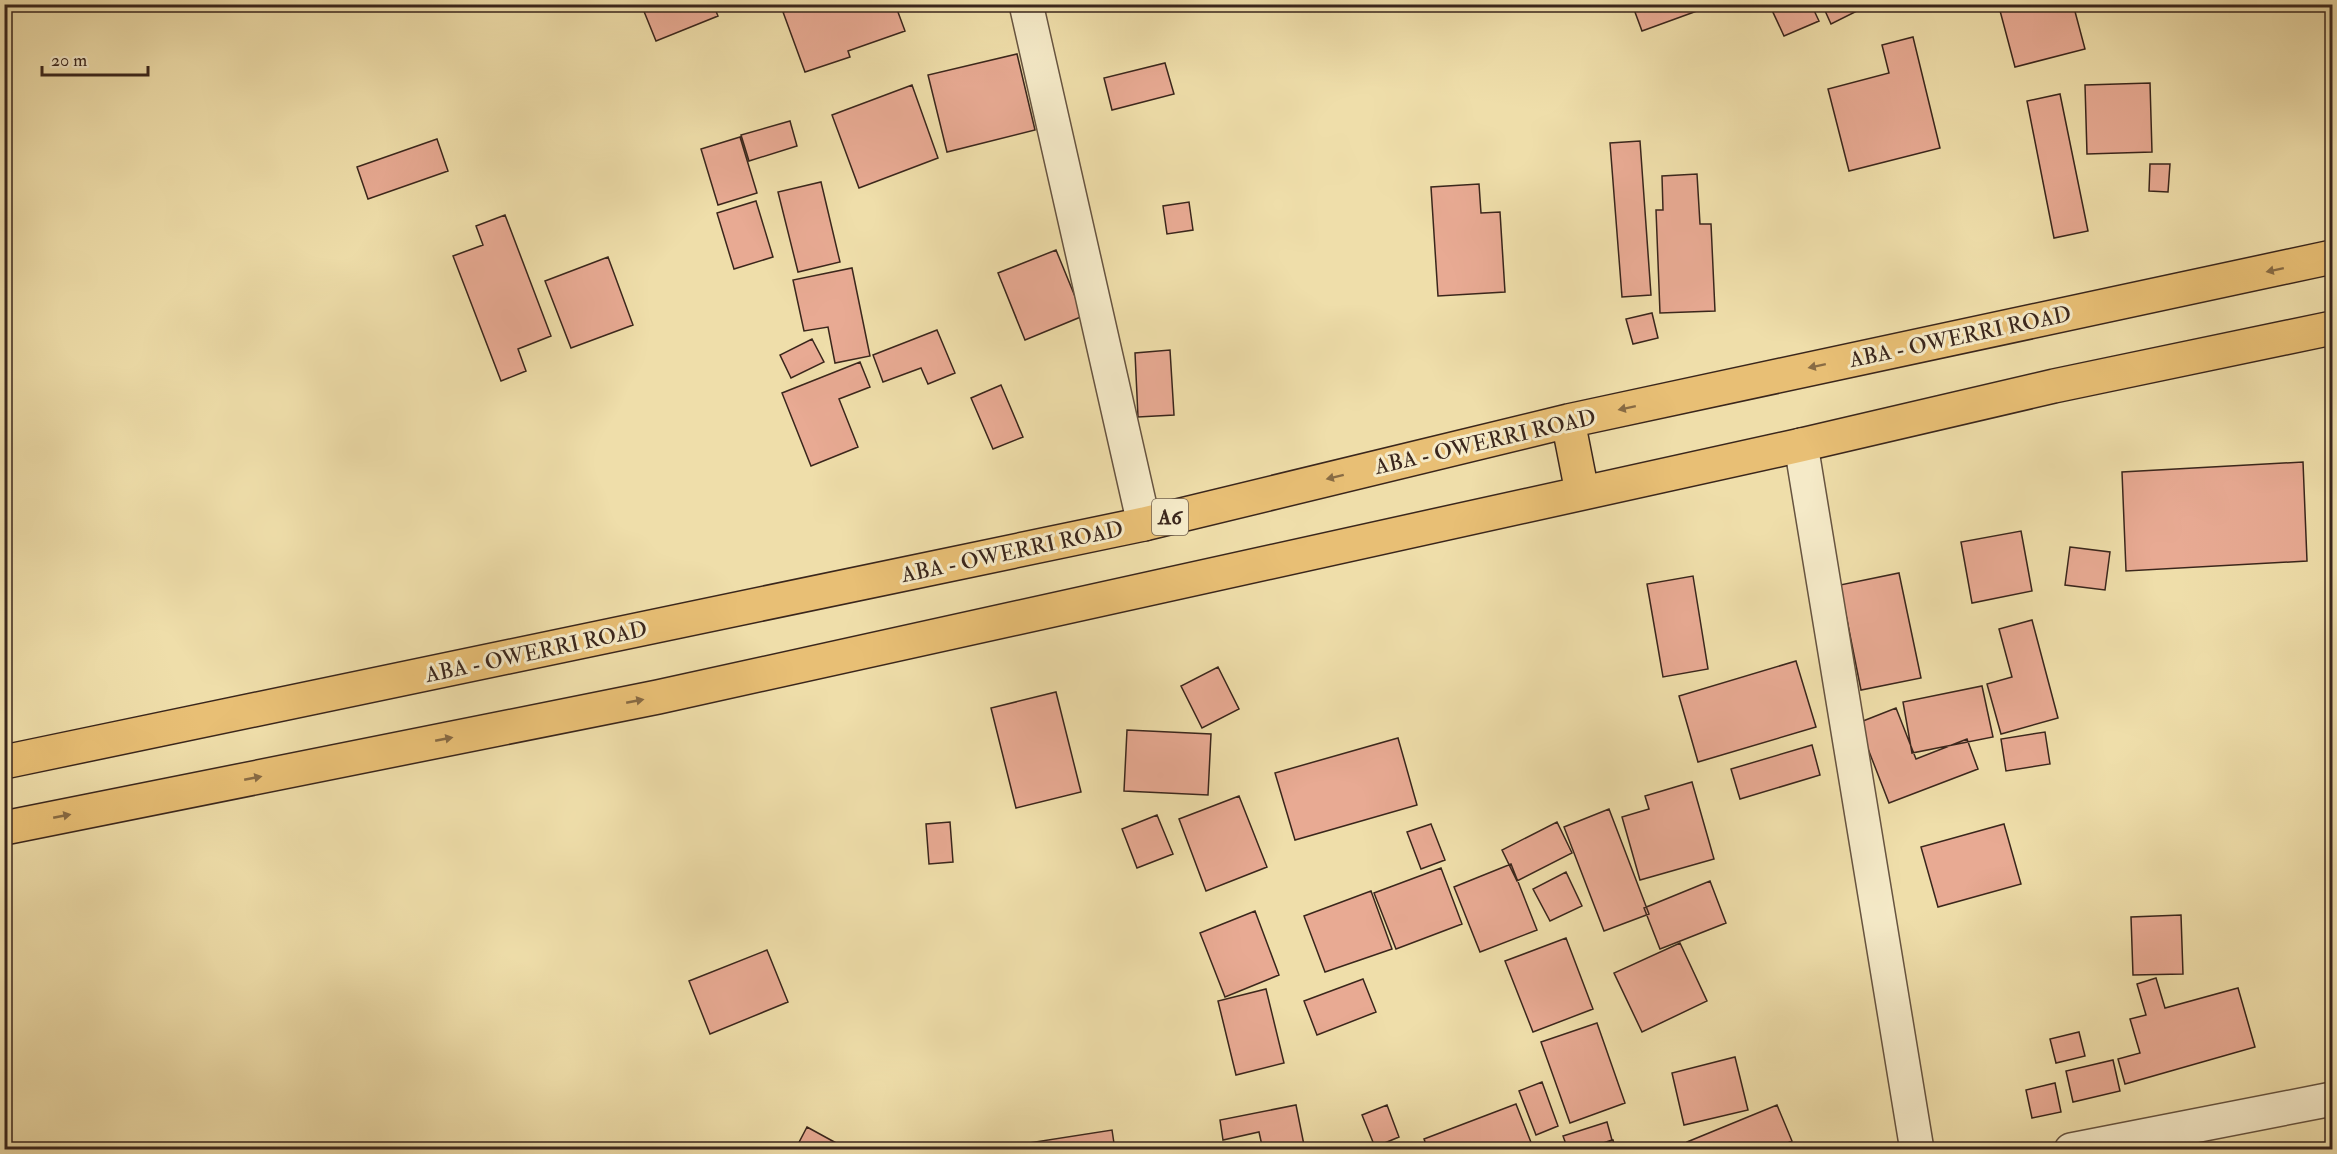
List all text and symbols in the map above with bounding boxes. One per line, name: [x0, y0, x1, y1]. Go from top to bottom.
scale bar: [42, 39, 148, 77]
text: 20 m: [51, 49, 87, 72]
one-way arrow: [2266, 265, 2285, 275]
street label: ABA - OWERRI ROAD: [1846, 300, 2074, 374]
one-way arrow: [1808, 362, 1827, 371]
street label: ABA - OWERRI ROAD: [1371, 403, 1599, 481]
one-way arrow: [1617, 404, 1636, 413]
one-way arrow: [1326, 473, 1344, 483]
road number: A6: [1152, 499, 1188, 535]
street label: ABA - OWERRI ROAD: [898, 515, 1126, 589]
street label: ABA - OWERRI ROAD: [422, 615, 650, 689]
one-way arrow: [626, 696, 645, 705]
one-way arrow: [435, 734, 454, 743]
one-way arrow: [244, 773, 263, 782]
one-way arrow: [53, 811, 72, 820]

